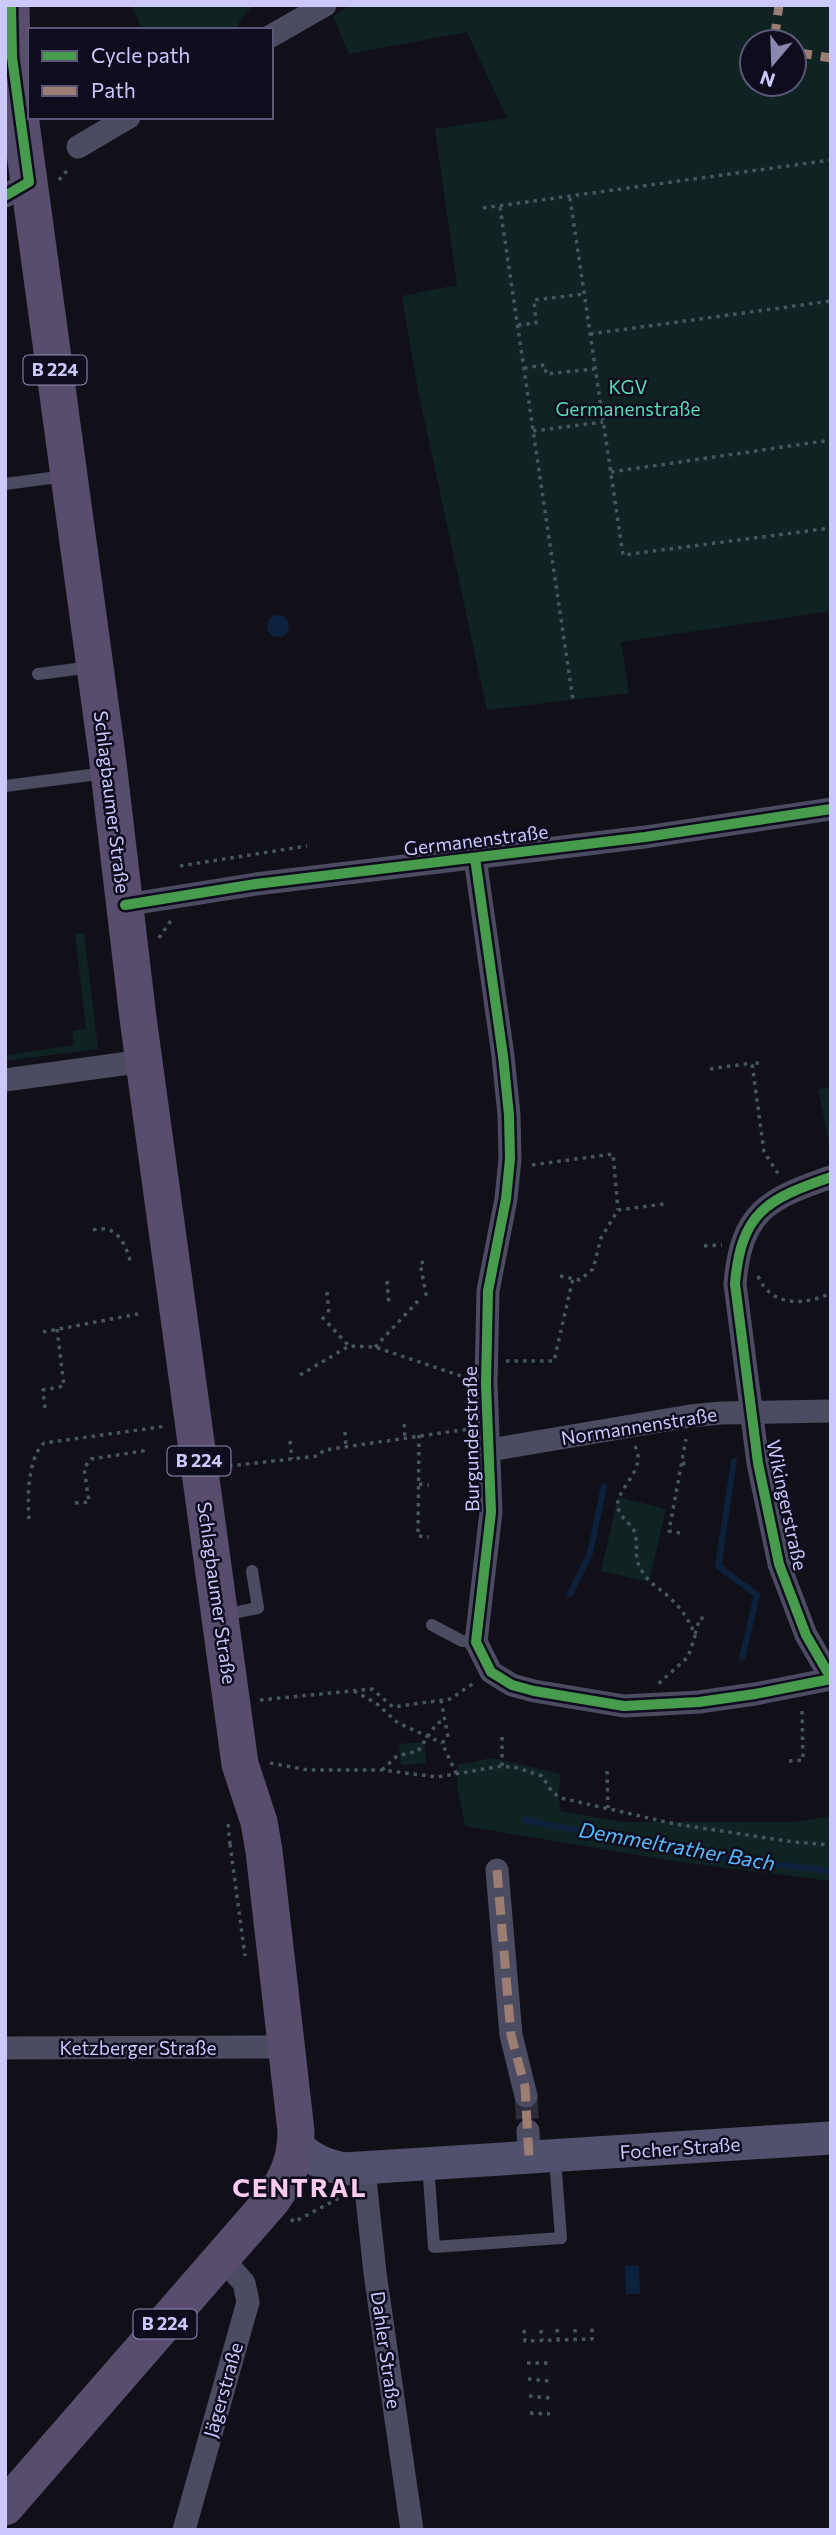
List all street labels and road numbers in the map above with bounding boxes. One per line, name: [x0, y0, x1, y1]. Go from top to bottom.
road number: B 224: [23, 356, 86, 384]
street label: Schlagbaumer Straße: [90, 709, 135, 895]
street label: Germanenstraße: [403, 819, 549, 860]
street label: Burgunderstraße: [458, 1366, 483, 1512]
street label: Normannenstraße: [559, 1402, 719, 1449]
street label: Wikingerstraße: [762, 1437, 813, 1572]
road number: B 224: [168, 1446, 230, 1476]
street label: Schlagbaumer Straße: [193, 1500, 242, 1686]
street label: Ketzberger Straße: [59, 2036, 217, 2059]
street label: Focher Straße: [619, 2132, 741, 2163]
street label: Dahler Straße: [367, 2290, 406, 2410]
road number: B 224: [134, 2310, 196, 2338]
street label: Jägerstraße: [198, 2340, 247, 2440]

